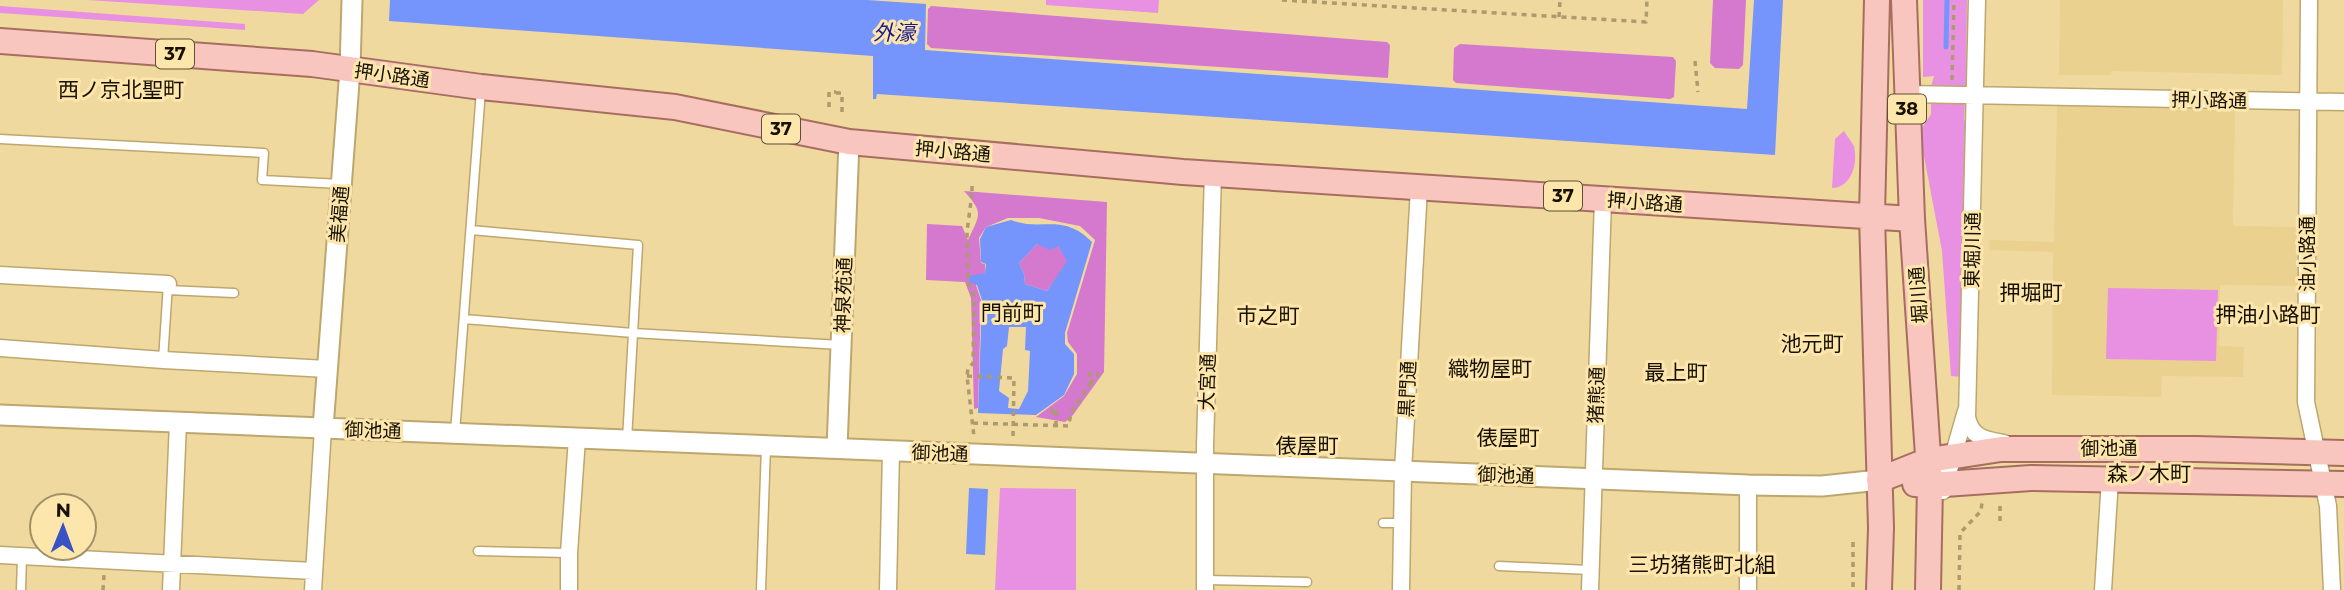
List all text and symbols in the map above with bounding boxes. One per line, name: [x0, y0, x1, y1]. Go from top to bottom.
water label: 外濠: [873, 20, 918, 45]
road number: 37: [156, 40, 194, 68]
street label: 押小路通: [353, 59, 431, 92]
district label: 西ノ京北聖町: [58, 77, 184, 102]
street label: 押小路通: [2171, 88, 2247, 113]
road number: 38: [1888, 94, 1926, 124]
road number: 37: [762, 114, 800, 144]
street label: 押小路通: [914, 137, 992, 166]
road number: 37: [1544, 182, 1582, 210]
street label: 美福通: [326, 185, 353, 243]
street label: 押小路通: [1606, 188, 1684, 217]
street label: 東堀川通: [1960, 212, 1985, 288]
street label: 油小路通: [2296, 216, 2319, 292]
street label: 神泉苑通: [831, 257, 856, 333]
street label: 堀川通: [1905, 266, 1932, 324]
district label: 押堀町: [2000, 280, 2063, 305]
district label: 門前町: [981, 300, 1044, 325]
district label: 押油小路町: [2216, 302, 2321, 327]
district label: 市之町: [1237, 303, 1300, 328]
district label: 池元町: [1781, 331, 1844, 356]
street label: 大宮通: [1195, 353, 1220, 411]
district label: 織物屋町: [1448, 356, 1532, 381]
street label: 黒門通: [1395, 360, 1420, 418]
district label: 最上町: [1645, 360, 1708, 385]
street label: 猪熊通: [1584, 366, 1609, 424]
street label: 御池通: [344, 418, 402, 443]
district label: 俵屋町: [1477, 425, 1540, 450]
district label: 俵屋町: [1276, 433, 1339, 458]
street label: 御池通: [2080, 437, 2138, 460]
street label: 御池通: [911, 441, 969, 466]
district label: 森ノ木町: [2107, 461, 2191, 486]
street label: 御池通: [1477, 463, 1535, 488]
north arrow: [28, 492, 98, 562]
text: N: [55, 499, 71, 522]
district label: 三坊猪熊町北組: [1629, 552, 1776, 577]

